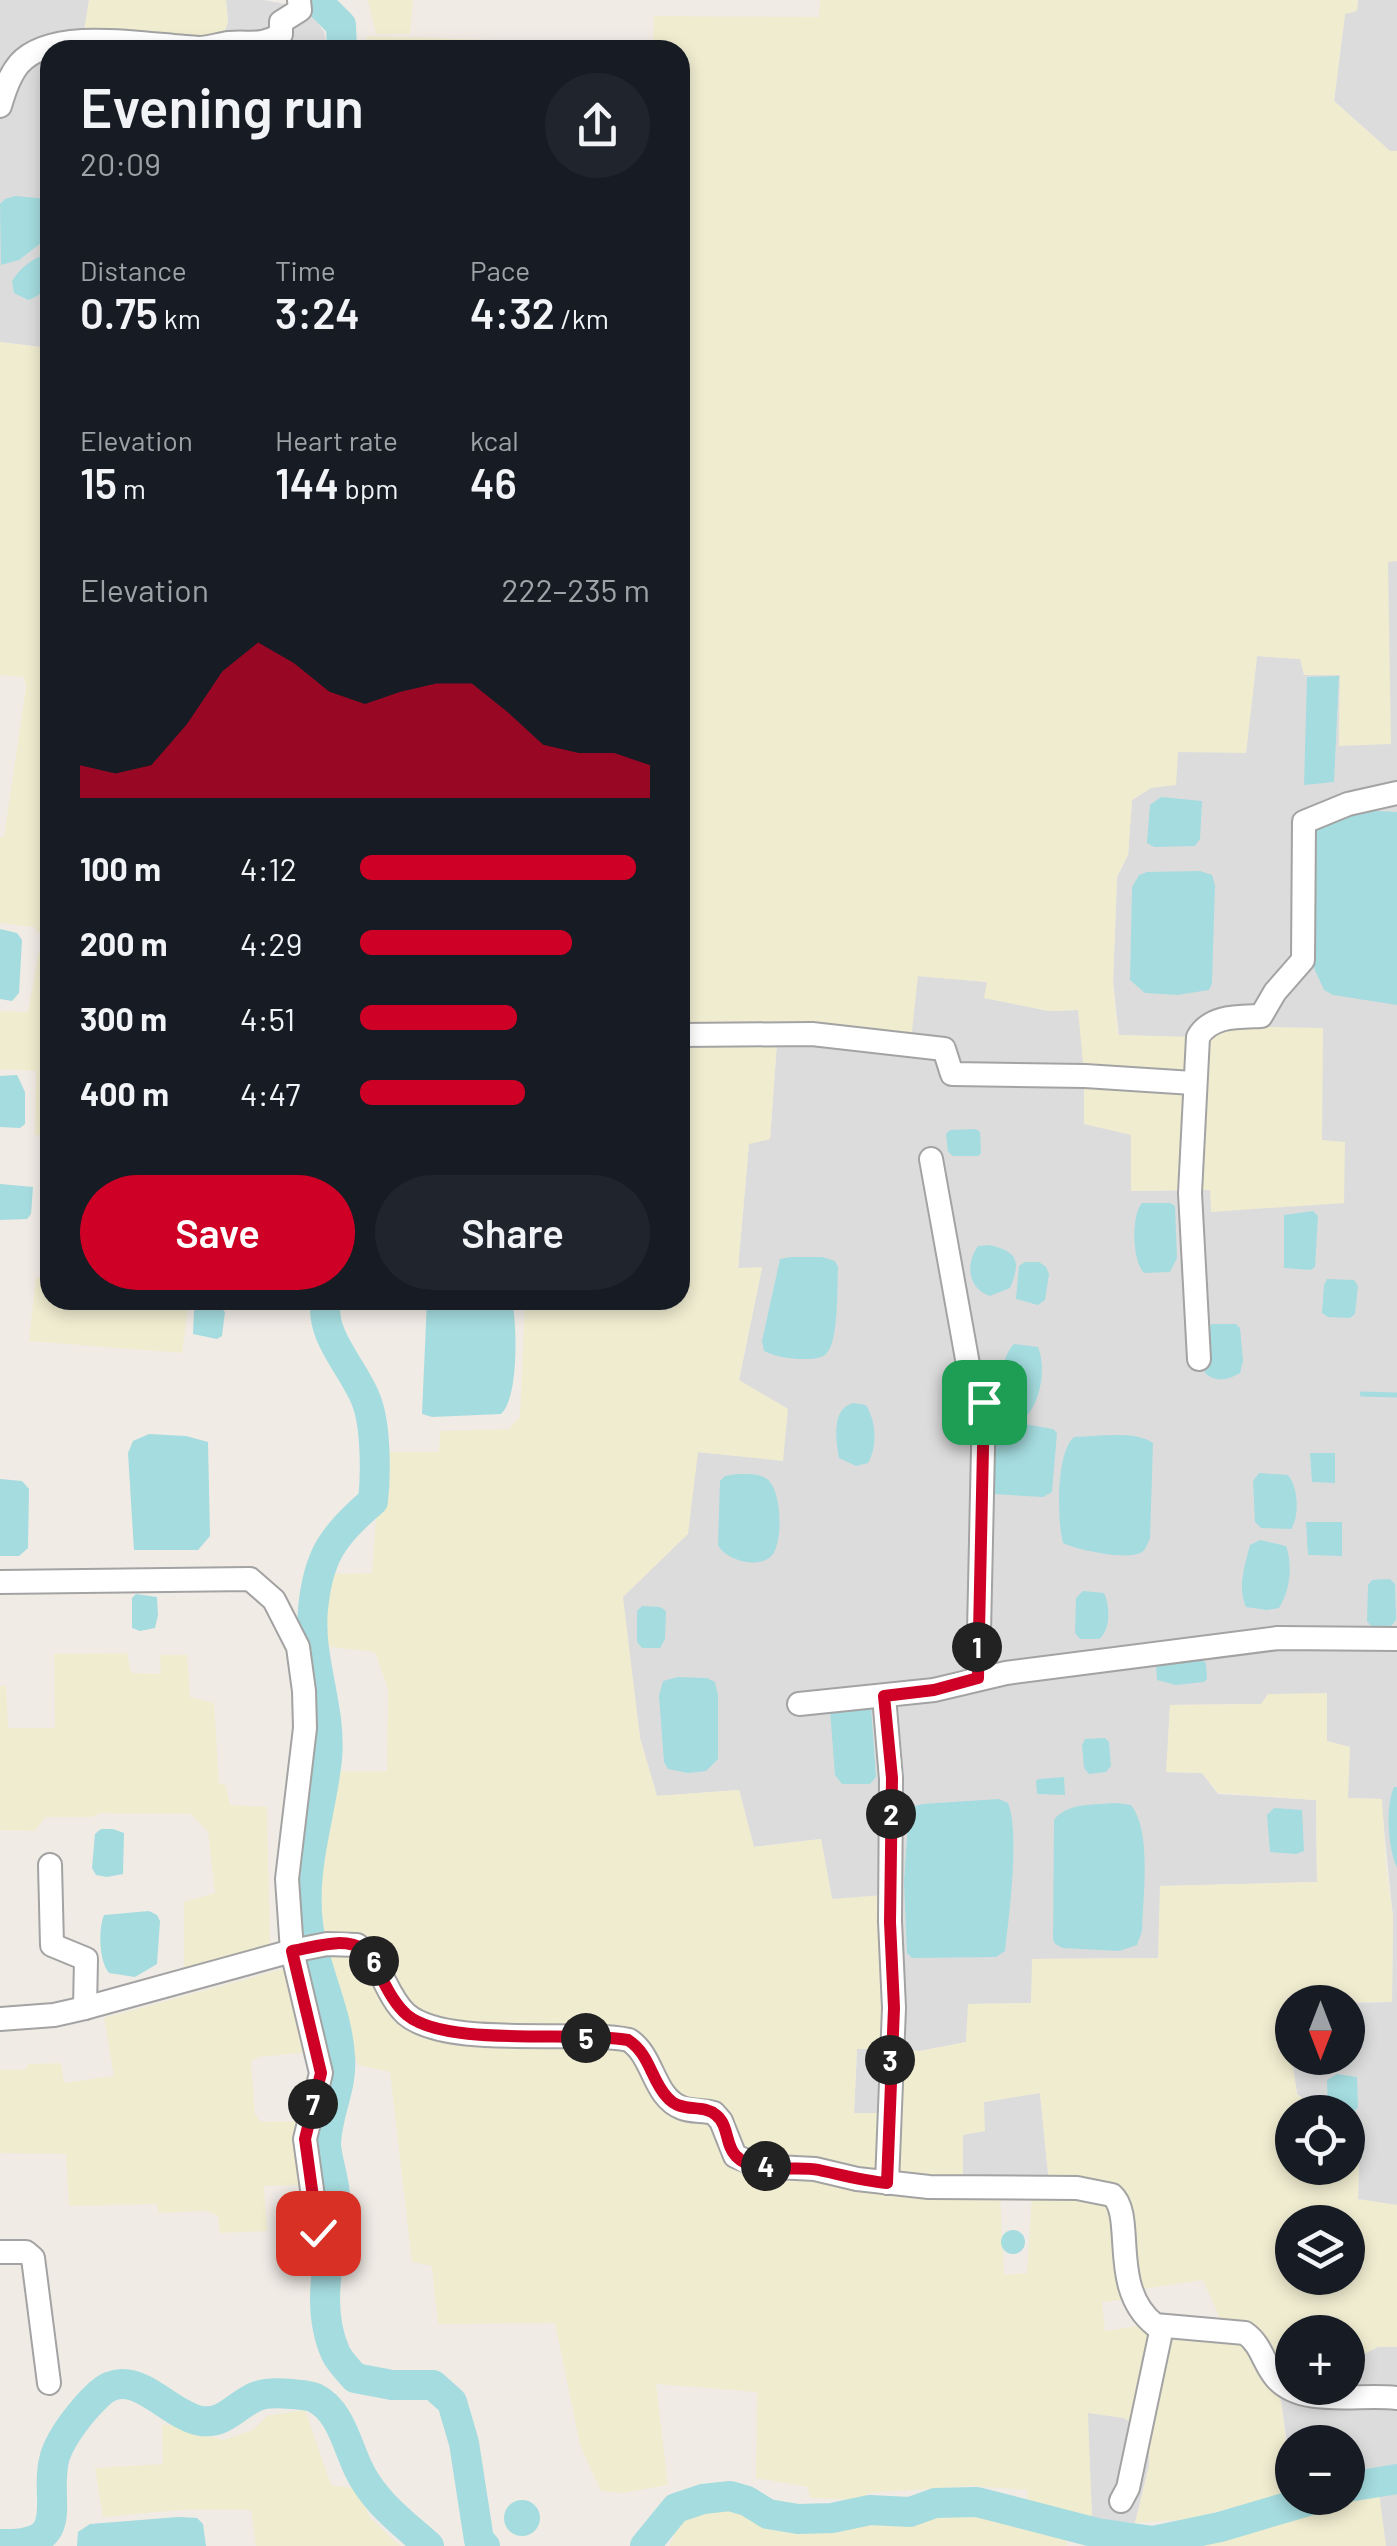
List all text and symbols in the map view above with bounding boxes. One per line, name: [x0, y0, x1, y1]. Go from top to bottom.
text: Evening run: [80, 73, 364, 139]
button: share: [545, 73, 650, 178]
text: 20:09: [80, 144, 161, 182]
text: Distance: [80, 253, 187, 287]
text: Time: [275, 253, 336, 287]
text: Pace: [470, 253, 530, 287]
text: 0.75: [80, 287, 158, 337]
text: 3:24: [275, 287, 360, 337]
text: 4:32: [470, 287, 555, 337]
text: km: [158, 301, 201, 335]
text: /km: [555, 301, 609, 335]
text: Elevation: [80, 423, 193, 457]
text: Heart rate: [275, 423, 398, 457]
text: kcal: [470, 423, 519, 457]
text: 15: [80, 457, 117, 507]
text: 144: [275, 457, 339, 507]
text: 46: [470, 457, 517, 507]
text: m: [117, 471, 146, 505]
text: bpm: [339, 471, 398, 505]
text: Elevation: [80, 570, 209, 608]
text: 222–235 m: [501, 570, 650, 608]
text: 100 m: [80, 849, 161, 887]
text: 4:12: [240, 849, 297, 887]
text: 200 m: [80, 924, 168, 962]
text: 4:29: [240, 924, 302, 962]
text: 300 m: [80, 999, 167, 1037]
text: 4:51: [240, 999, 295, 1037]
text: 400 m: [80, 1074, 169, 1112]
text: 4:47: [240, 1074, 300, 1112]
button: Save: [80, 1175, 355, 1290]
button: Share: [375, 1175, 650, 1290]
pin: [942, 1360, 1027, 1445]
icon: arrive: [957, 1375, 1012, 1430]
pin: 1: [952, 1622, 1002, 1672]
text: 1: [972, 1630, 982, 1664]
pin: 2: [866, 1789, 916, 1839]
text: 2: [883, 1797, 899, 1831]
pin: 6: [349, 1936, 399, 1986]
text: 6: [366, 1944, 382, 1978]
north arrow: [1275, 1985, 1365, 2075]
map controls: [1275, 1985, 1365, 2515]
pin: 5: [561, 2013, 611, 2063]
text: 5: [578, 2021, 594, 2055]
pin: 3: [865, 2035, 915, 2085]
text: 3: [882, 2043, 898, 2077]
pin: 7: [288, 2079, 338, 2129]
text: 7: [306, 2087, 320, 2121]
button: locate: [1275, 2095, 1365, 2185]
pin: 4: [741, 2141, 791, 2191]
text: 4: [758, 2149, 774, 2183]
pin: [276, 2191, 361, 2276]
button: layers: [1275, 2205, 1365, 2295]
icon: check: [291, 2206, 346, 2261]
button: +: [1275, 2315, 1365, 2405]
button: −: [1275, 2425, 1365, 2515]

